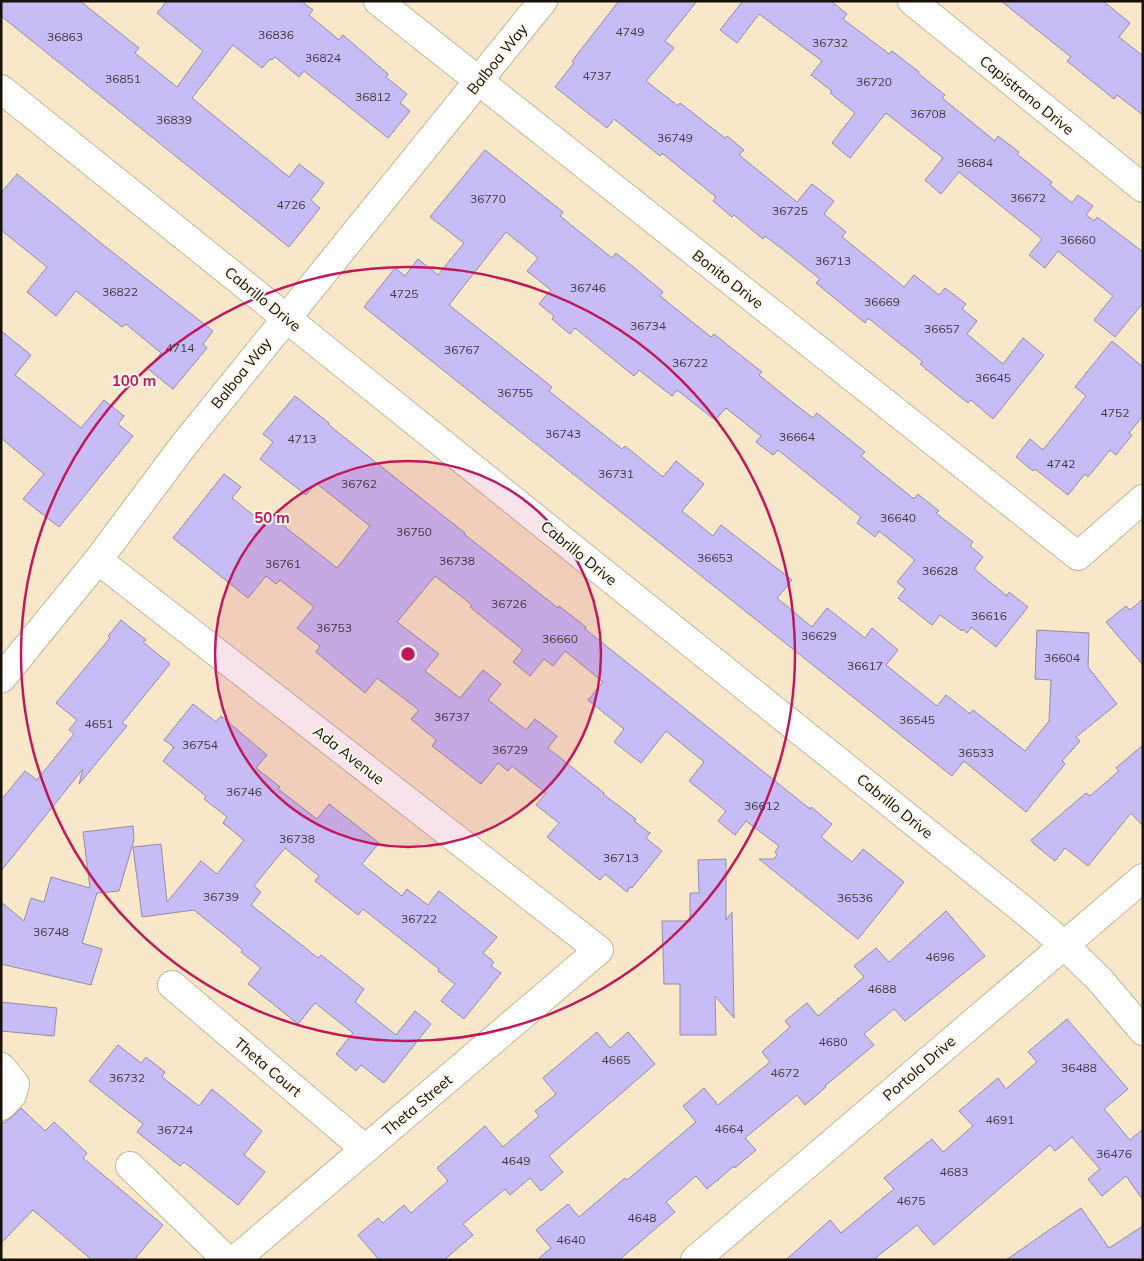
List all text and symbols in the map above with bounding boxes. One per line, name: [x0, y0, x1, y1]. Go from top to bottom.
street label: Balboa Way: [463, 20, 531, 98]
house number: 4749: [616, 24, 644, 39]
house number: 36836: [258, 27, 294, 42]
house number: 36863: [47, 29, 83, 44]
house number: 36732: [812, 35, 848, 50]
house number: 36824: [305, 50, 341, 65]
street label: Capistrano Drive: [976, 51, 1078, 139]
house number: 4737: [583, 68, 611, 83]
house number: 36851: [105, 71, 141, 86]
house number: 36720: [856, 74, 892, 89]
house number: 36812: [355, 89, 391, 104]
house number: 36708: [910, 106, 946, 121]
house number: 36839: [156, 112, 192, 127]
house number: 36749: [657, 130, 693, 145]
house number: 36684: [957, 155, 993, 170]
house number: 36672: [1010, 190, 1046, 205]
house number: 36770: [470, 191, 506, 206]
house number: 4726: [277, 197, 305, 212]
house number: 36725: [772, 203, 808, 218]
house number: 36660: [1060, 232, 1096, 247]
street label: Bonito Drive: [689, 245, 767, 313]
house number: 36713: [815, 253, 851, 268]
street label: Cabrillo Drive: [221, 262, 305, 336]
house number: 36746: [570, 280, 606, 295]
house number: 36822: [102, 284, 138, 299]
house number: 4725: [390, 286, 418, 301]
house number: 36669: [864, 294, 900, 309]
house number: 36734: [630, 318, 666, 333]
house number: 36657: [924, 321, 960, 336]
street label: Balboa Way: [207, 334, 275, 412]
house number: 4714: [166, 340, 194, 355]
house number: 36767: [444, 342, 480, 357]
house number: 36722: [672, 355, 708, 370]
house number: 36645: [975, 370, 1011, 385]
text: 100 m: [112, 371, 156, 390]
house number: 36755: [497, 385, 533, 400]
house number: 4752: [1101, 405, 1129, 420]
house number: 36743: [545, 426, 581, 441]
house number: 36664: [779, 429, 815, 444]
house number: 4713: [288, 431, 316, 446]
house number: 4742: [1047, 456, 1075, 471]
house number: 36731: [598, 466, 634, 481]
house number: 36762: [341, 476, 377, 491]
text: 50 m: [254, 508, 290, 527]
house number: 36640: [880, 510, 916, 525]
street label: Cabrillo Drive: [537, 516, 621, 590]
house number: 36750: [396, 524, 432, 539]
house number: 36653: [697, 550, 733, 565]
house number: 36738: [439, 553, 475, 568]
house number: 36761: [265, 556, 301, 571]
house number: 36628: [922, 563, 958, 578]
house number: 36726: [491, 596, 527, 611]
house number: 36616: [971, 608, 1007, 623]
house number: 36753: [316, 620, 352, 635]
house number: 36629: [801, 628, 837, 643]
house number: 36660: [542, 631, 578, 646]
centre of rings: [399, 645, 417, 663]
house number: 36604: [1044, 650, 1080, 665]
house number: 36617: [847, 658, 883, 673]
house number: 36737: [434, 709, 470, 724]
house number: 36545: [899, 712, 935, 727]
house number: 4651: [85, 716, 113, 731]
street label: Ada Avenue: [310, 721, 388, 789]
house number: 36754: [182, 737, 218, 752]
house number: 36729: [492, 742, 528, 757]
house number: 36533: [958, 745, 994, 760]
street label: Cabrillo Drive: [853, 769, 937, 843]
house number: 36746: [226, 784, 262, 799]
house number: 36612: [744, 798, 780, 813]
house number: 36738: [279, 831, 315, 846]
house number: 36713: [603, 850, 639, 865]
house number: 36739: [203, 889, 239, 904]
house number: 36536: [837, 890, 873, 905]
house number: 36722: [401, 911, 437, 926]
house number: 36748: [33, 924, 69, 939]
house number: 4696: [926, 949, 954, 964]
house number: 4688: [868, 981, 896, 996]
street label: Portola Drive: [879, 1031, 959, 1105]
street label: Theta Court: [230, 1033, 306, 1101]
house number: 4680: [819, 1034, 847, 1049]
house number: 4665: [602, 1052, 630, 1067]
house number: 36488: [1061, 1060, 1097, 1075]
house number: 4672: [771, 1065, 799, 1080]
house number: 36732: [109, 1070, 145, 1085]
street label: Theta Street: [378, 1070, 456, 1140]
house number: 4691: [986, 1112, 1014, 1127]
house number: 4664: [715, 1121, 743, 1136]
house number: 36724: [157, 1122, 193, 1137]
house number: 36476: [1096, 1146, 1132, 1161]
house number: 4649: [502, 1153, 530, 1168]
house number: 4683: [940, 1164, 968, 1179]
house number: 4675: [897, 1193, 925, 1208]
house number: 4648: [628, 1210, 656, 1225]
house number: 4640: [557, 1232, 585, 1247]

